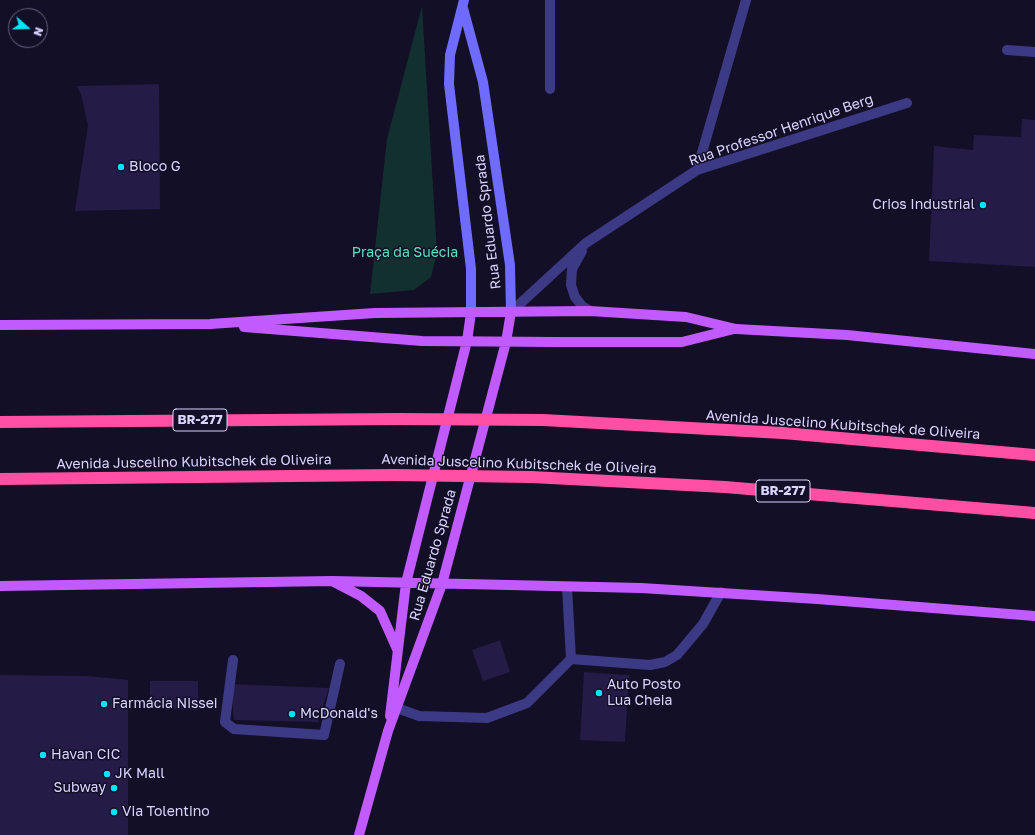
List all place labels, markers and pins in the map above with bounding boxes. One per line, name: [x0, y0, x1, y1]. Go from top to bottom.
place label: Bloco G: [129, 159, 181, 175]
marker: Bloco G: [116, 162, 126, 172]
place label: Crios Industrial: [872, 197, 975, 213]
marker: Crios Industrial: [978, 200, 988, 210]
place label: Auto Posto Lua Cheia: [607, 677, 681, 710]
marker: Auto Posto Lua Cheia: [594, 688, 604, 698]
place label: Farmácia Nissei: [112, 696, 218, 712]
marker: Farmácia Nissei: [99, 699, 109, 709]
place label: McDonald's: [300, 706, 378, 722]
marker: McDonald's: [287, 709, 297, 719]
place label: Havan CIC: [51, 747, 120, 763]
marker: Havan CIC: [38, 750, 48, 760]
place label: JK Mall: [115, 766, 165, 782]
marker: JK Mall: [102, 769, 112, 779]
place label: Subway: [54, 780, 106, 796]
marker: Subway: [109, 783, 119, 793]
place label: Via Tolentino: [122, 804, 210, 820]
marker: Via Tolentino: [109, 807, 119, 817]

